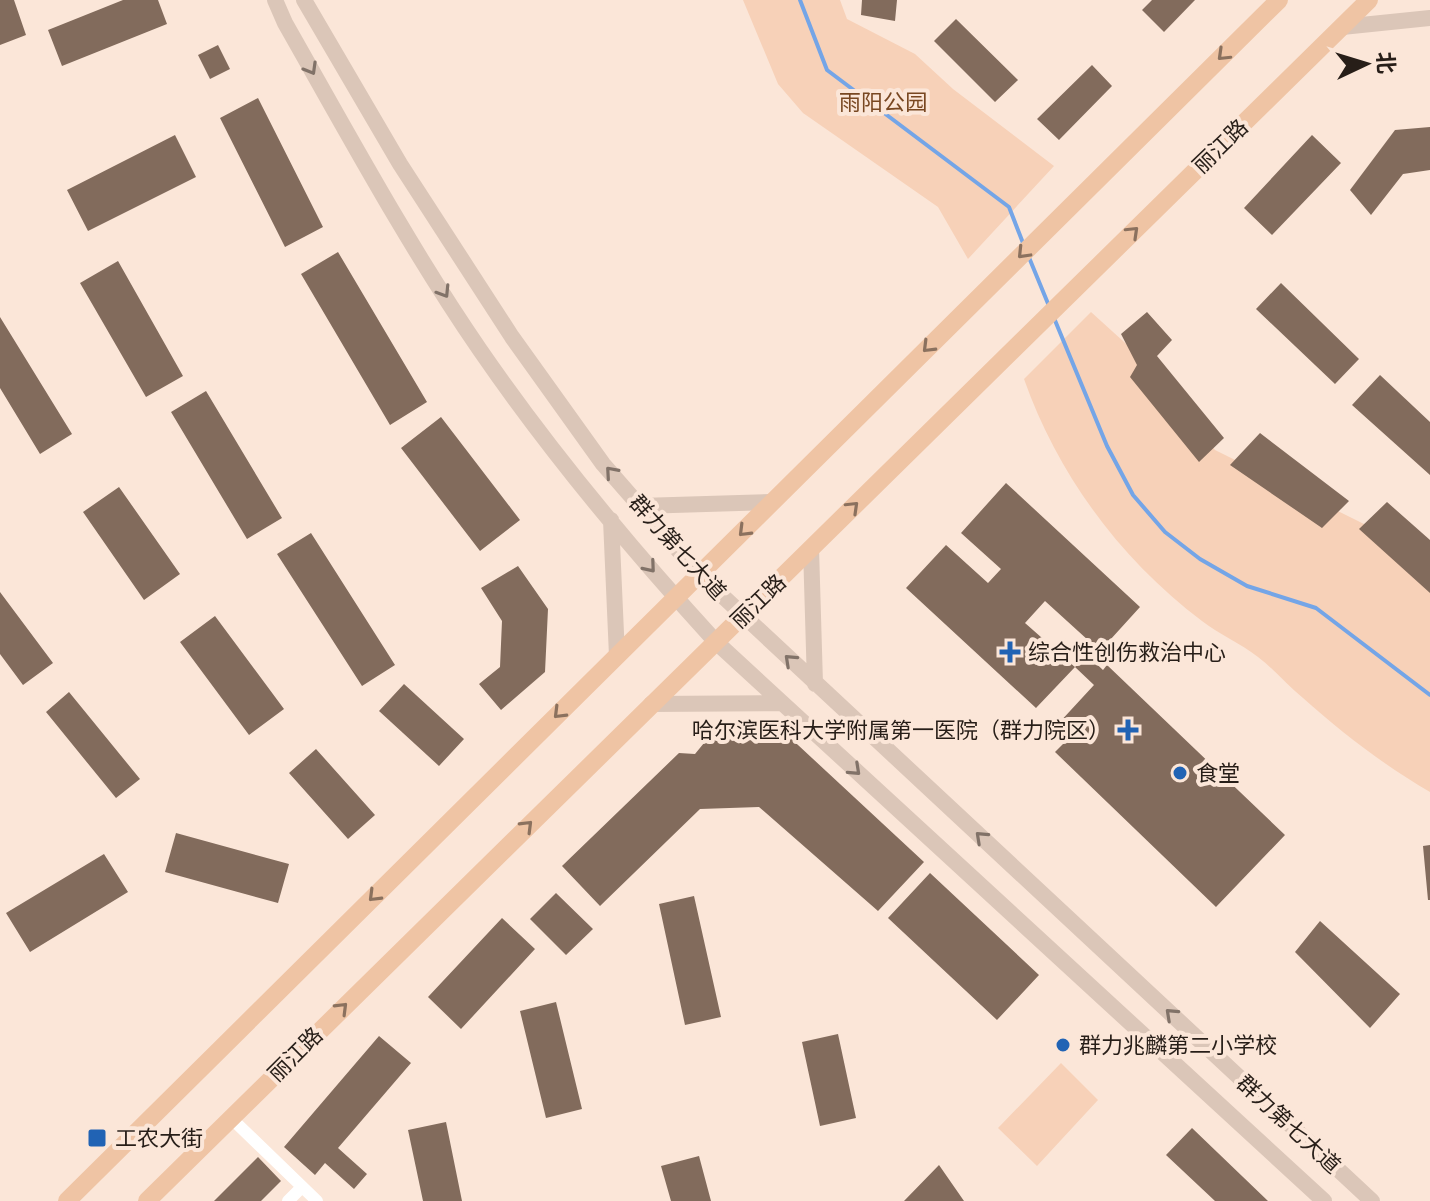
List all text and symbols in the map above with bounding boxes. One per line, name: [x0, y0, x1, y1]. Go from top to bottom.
north arrow: [1326, 24, 1406, 104]
one-way arrow: [1218, 45, 1232, 60]
text: 北: [1371, 51, 1403, 75]
one-way arrow: [301, 60, 317, 75]
park label: 雨阳公园: [839, 86, 927, 116]
street label: 丽江路: [1185, 112, 1253, 179]
one-way arrow: [1124, 227, 1138, 241]
one-way arrow: [1018, 244, 1032, 258]
one-way arrow: [434, 283, 450, 298]
one-way arrow: [923, 338, 937, 353]
one-way arrow: [606, 467, 621, 482]
street label: 群力第七大道: [623, 487, 734, 605]
one-way arrow: [844, 502, 858, 516]
one-way arrow: [739, 522, 753, 536]
one-way arrow: [640, 558, 655, 572]
street label: 丽江路: [723, 567, 791, 634]
place label: 综合性创伤救治中心: [1028, 636, 1226, 666]
marker: 综合性创伤救治中心: [999, 641, 1021, 663]
one-way arrow: [785, 655, 799, 670]
one-way arrow: [554, 704, 568, 719]
place label: 哈尔滨医科大学附属第一医院（群力院区）: [692, 714, 1110, 744]
marker: 哈尔滨医科大学附属第一医院（群力院区）: [1117, 719, 1139, 741]
place label: 食堂: [1196, 757, 1240, 787]
one-way arrow: [845, 760, 860, 774]
marker: 食堂: [1171, 764, 1189, 782]
one-way arrow: [518, 821, 532, 835]
one-way arrow: [975, 833, 990, 847]
one-way arrow: [369, 887, 383, 902]
one-way arrow: [333, 1003, 347, 1018]
one-way arrow: [1166, 1009, 1180, 1024]
street label: 丽江路: [260, 1019, 328, 1087]
place label: 群力兆麟第二小学校: [1079, 1029, 1277, 1059]
marker: 群力兆麟第二小学校: [1054, 1036, 1072, 1054]
street label: 群力第七大道: [1231, 1067, 1348, 1179]
place label: 工农大街: [115, 1122, 203, 1152]
marker: 工农大街: [86, 1127, 108, 1149]

